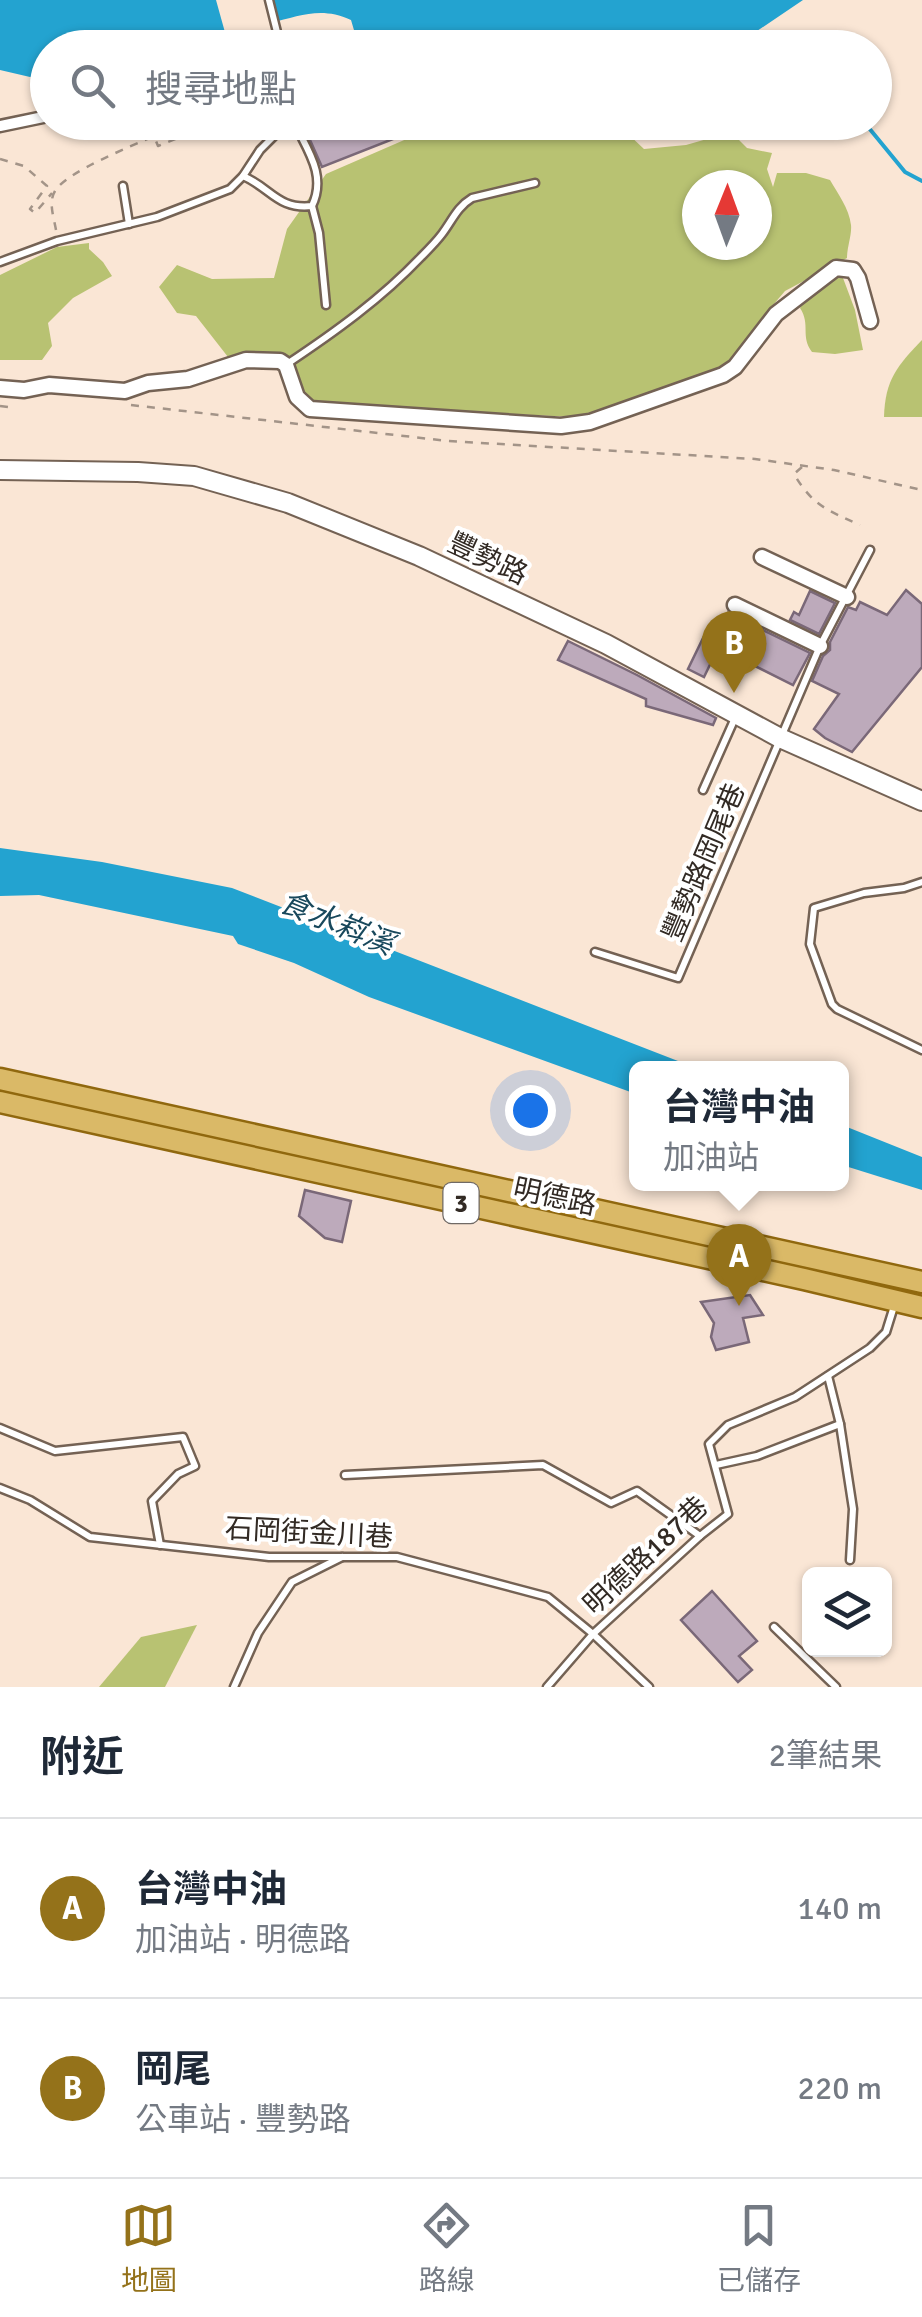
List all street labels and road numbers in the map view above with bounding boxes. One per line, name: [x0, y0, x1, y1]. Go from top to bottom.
street label: 豐勢路: [442, 526, 533, 592]
street label: 豐勢路岡尾巷: [655, 778, 752, 946]
street label: 明德路: [510, 1172, 599, 1222]
road number: 3: [444, 1183, 478, 1223]
street label: 明德路187巷: [577, 1490, 715, 1622]
street label: 石岡街金川巷: [224, 1512, 394, 1554]

